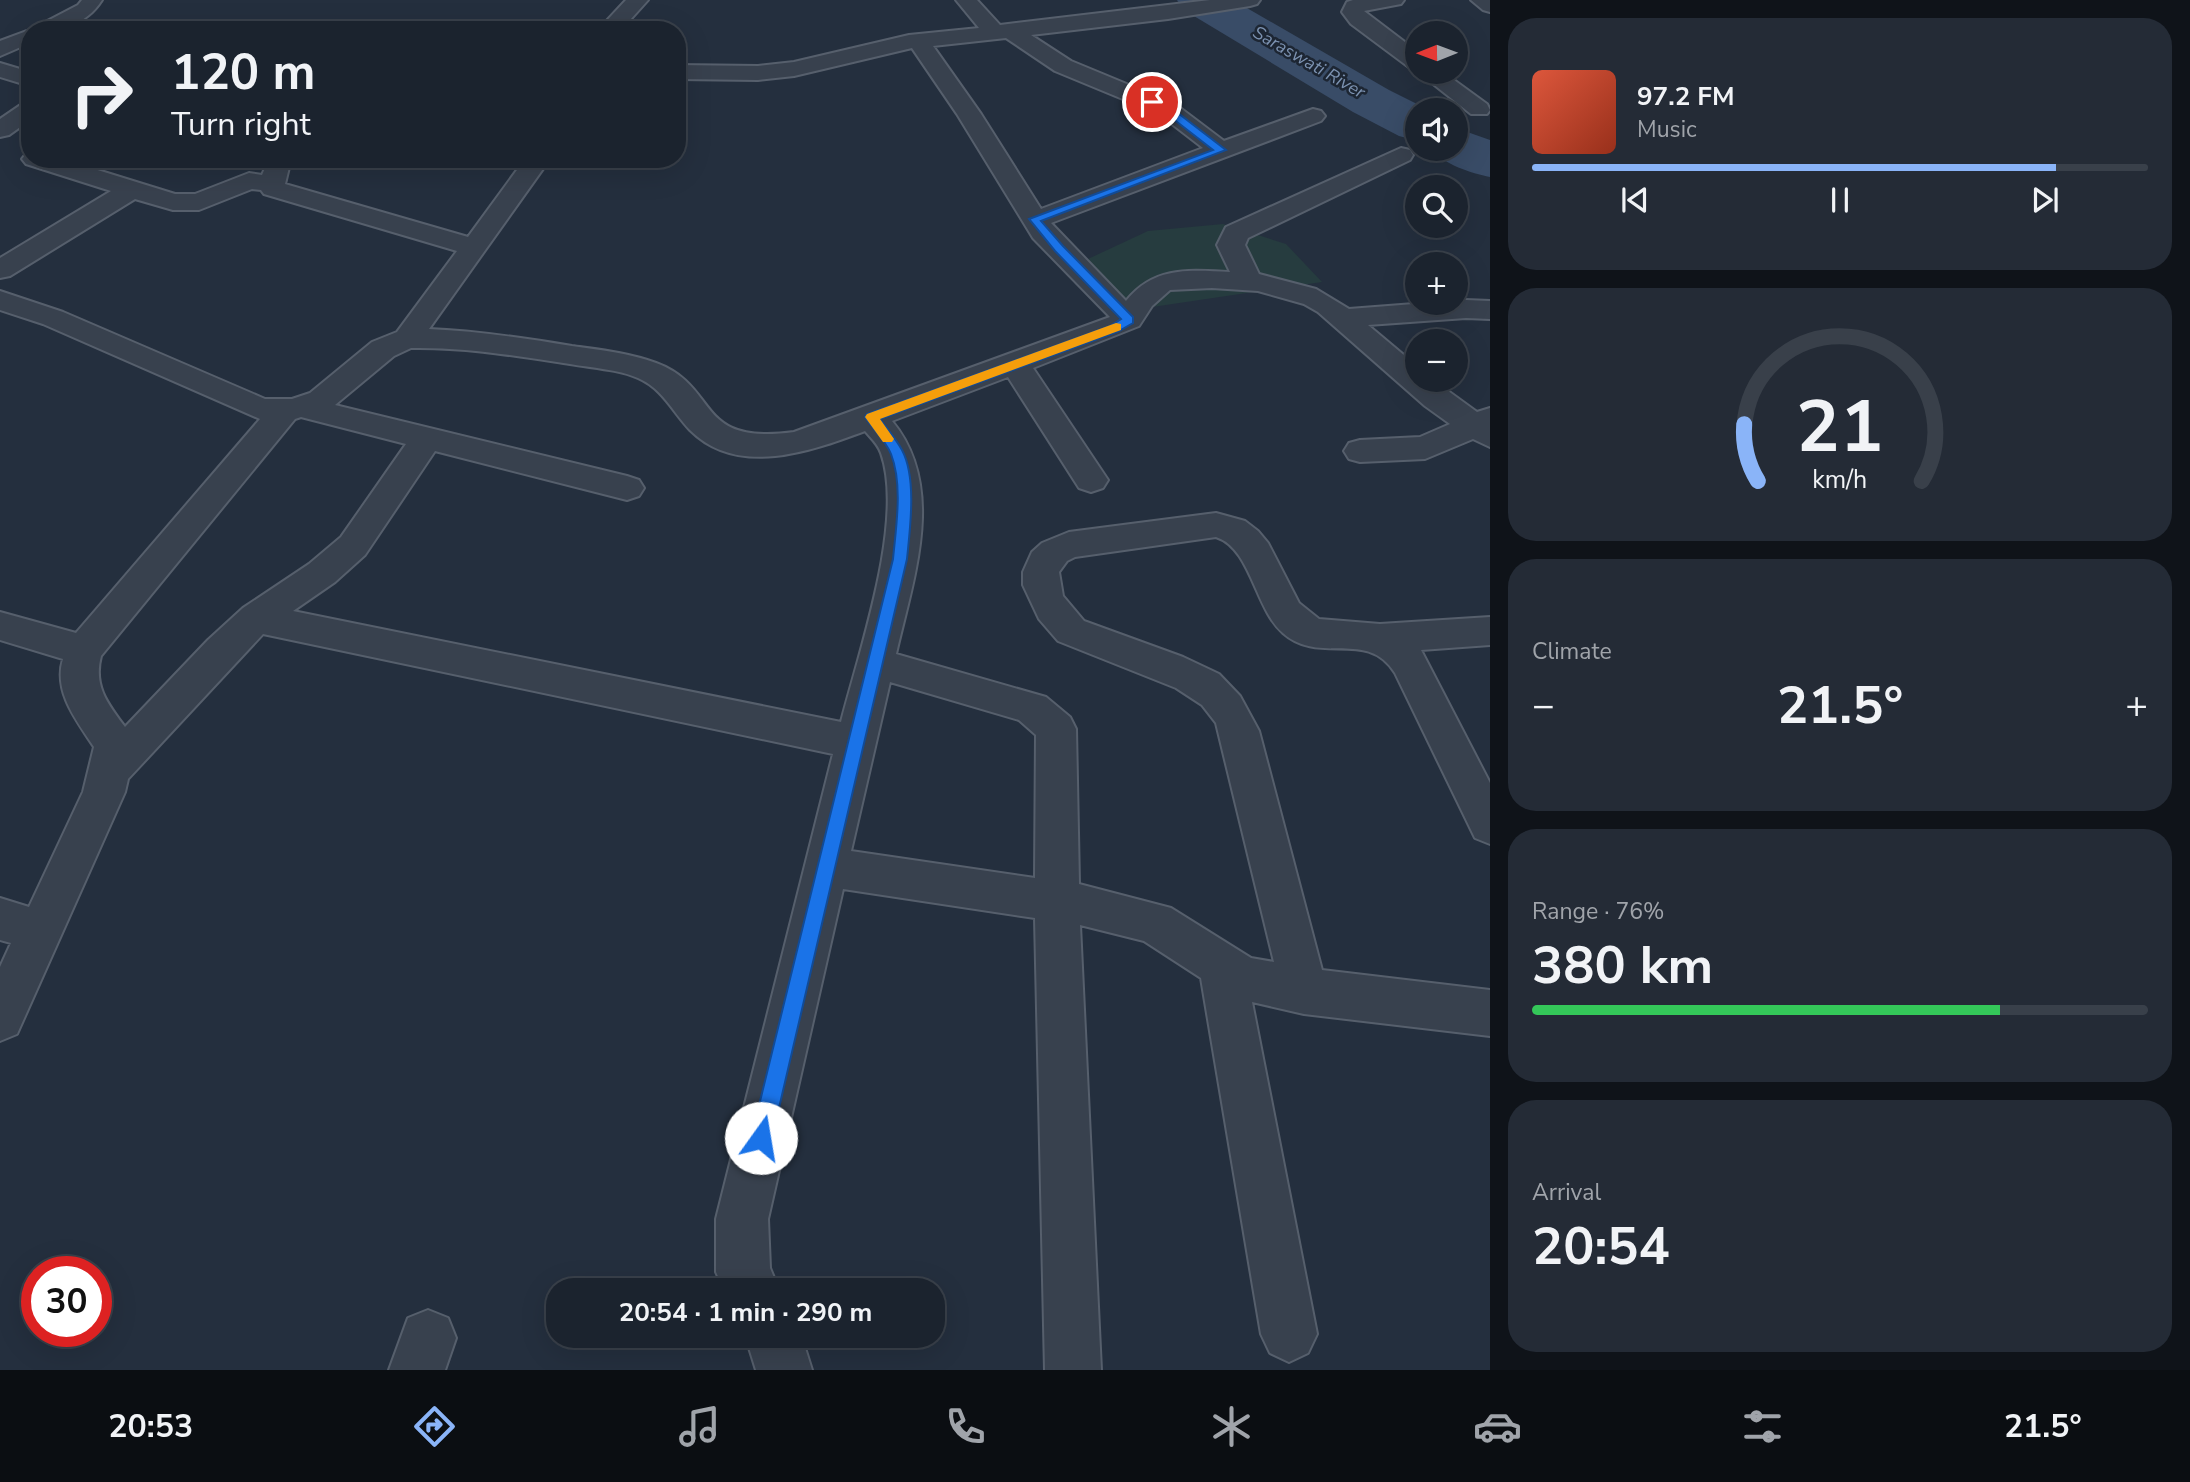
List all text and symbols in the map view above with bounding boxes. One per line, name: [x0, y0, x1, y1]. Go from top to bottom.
water label: Saraswati River: [1248, 20, 1370, 104]
north arrow: [1405, 21, 1468, 84]
map controls: [1405, 21, 1468, 392]
text: 120 m: [171, 39, 315, 106]
icon: right: [56, 49, 147, 140]
pin: [1122, 72, 1182, 132]
text: 97.2 FM: [1637, 79, 1734, 114]
icon: arrive: [1133, 83, 1171, 121]
button: sound: [1405, 98, 1468, 161]
text: Turn right: [171, 103, 311, 146]
text: Music: [1637, 114, 1697, 145]
button: search: [1405, 175, 1468, 238]
icon: previous: [1616, 181, 1654, 219]
icon: pause: [1821, 181, 1859, 219]
icon: next: [2026, 181, 2064, 219]
button: +: [1405, 252, 1468, 315]
button: −: [1405, 329, 1468, 392]
text: 21: [1796, 377, 1884, 477]
text: km/h: [1812, 462, 1868, 496]
text: Climate: [1532, 636, 1612, 667]
text: 21.5°: [1777, 670, 1903, 741]
text: −: [1532, 680, 1555, 731]
text: +: [2125, 680, 2148, 731]
text: Range · 76%: [1532, 896, 1664, 927]
text: 380 km: [1532, 930, 1713, 1001]
position arrow: [724, 1101, 798, 1175]
text: Arrival: [1532, 1177, 1601, 1208]
text: 20:54: [1532, 1211, 1670, 1282]
speed limit sign: 30: [21, 1256, 112, 1347]
text: 20:54 · 1 min · 290 m: [619, 1295, 872, 1330]
icon: directions: [410, 1402, 459, 1451]
icon: music: [675, 1402, 724, 1451]
icon: phone: [941, 1402, 990, 1451]
icon: climate: [1207, 1402, 1256, 1451]
icon: car: [1473, 1402, 1522, 1451]
icon: filters: [1738, 1402, 1787, 1451]
text: 20:53: [108, 1405, 193, 1448]
text: 21.5°: [2004, 1405, 2082, 1448]

